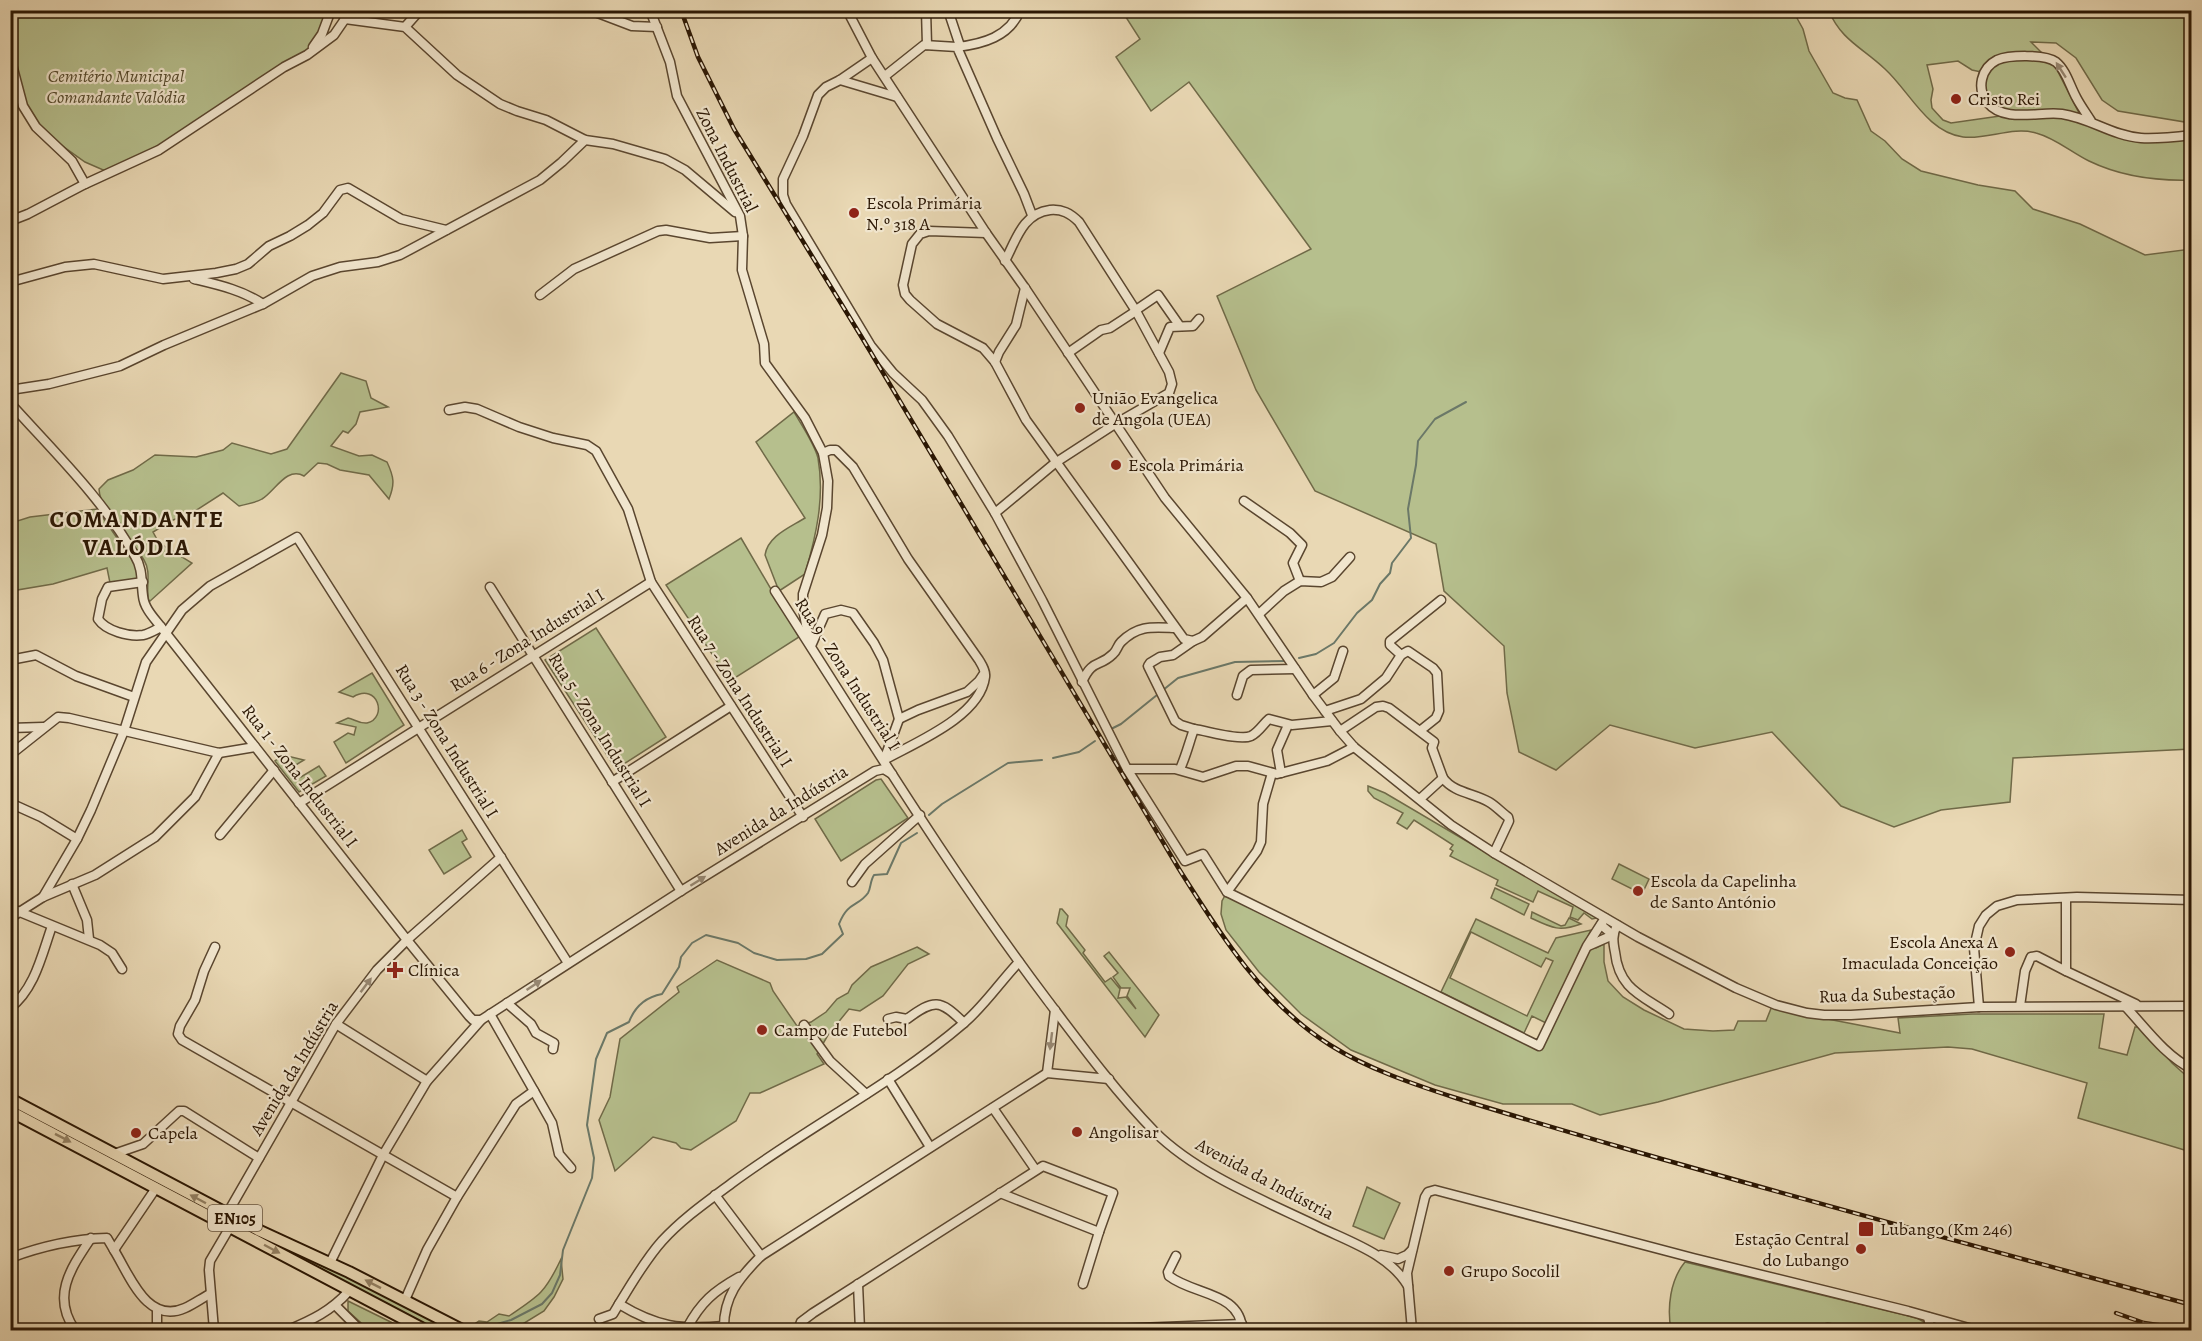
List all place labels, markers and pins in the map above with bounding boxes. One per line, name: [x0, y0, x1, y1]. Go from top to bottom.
place label: Cristo Rei: [1968, 87, 2040, 111]
marker: Cristo Rei: [1949, 92, 1963, 106]
place label: Escola Primária N.º 318 A: [866, 191, 983, 236]
marker: Escola Primária N.º 318 A: [847, 206, 861, 220]
place label: União Evangelica de Angola (UEA): [1092, 386, 1219, 431]
marker: União Evangelica de Angola (UEA): [1073, 401, 1087, 415]
place label: Escola Primária: [1128, 453, 1245, 477]
marker: Escola Primária: [1109, 458, 1123, 472]
place label: Escola da Capelinha de Santo António: [1650, 869, 1797, 914]
marker: Escola da Capelinha de Santo António: [1631, 884, 1645, 898]
place label: Escola Anexa A Imaculada Conceição: [1842, 930, 1998, 975]
marker: Escola Anexa A Imaculada Conceição: [2003, 945, 2017, 959]
place label: Clínica: [408, 958, 460, 982]
marker: Clínica: [386, 961, 404, 979]
place label: Campo de Futebol: [774, 1018, 908, 1042]
marker: Campo de Futebol: [755, 1023, 769, 1037]
place label: Angolisar: [1088, 1120, 1159, 1144]
place label: Capela: [148, 1121, 199, 1145]
marker: Angolisar: [1070, 1125, 1084, 1139]
marker: Capela: [129, 1126, 143, 1140]
place label: Lubango (Km 246): [1880, 1217, 2013, 1241]
marker: Lubango (Km 246): [1857, 1220, 1875, 1238]
place label: Estação Central do Lubango: [1734, 1227, 1850, 1272]
marker: Estação Central do Lubango: [1854, 1242, 1868, 1256]
place label: Grupo Socolil: [1461, 1259, 1560, 1283]
marker: Grupo Socolil: [1442, 1264, 1456, 1278]

